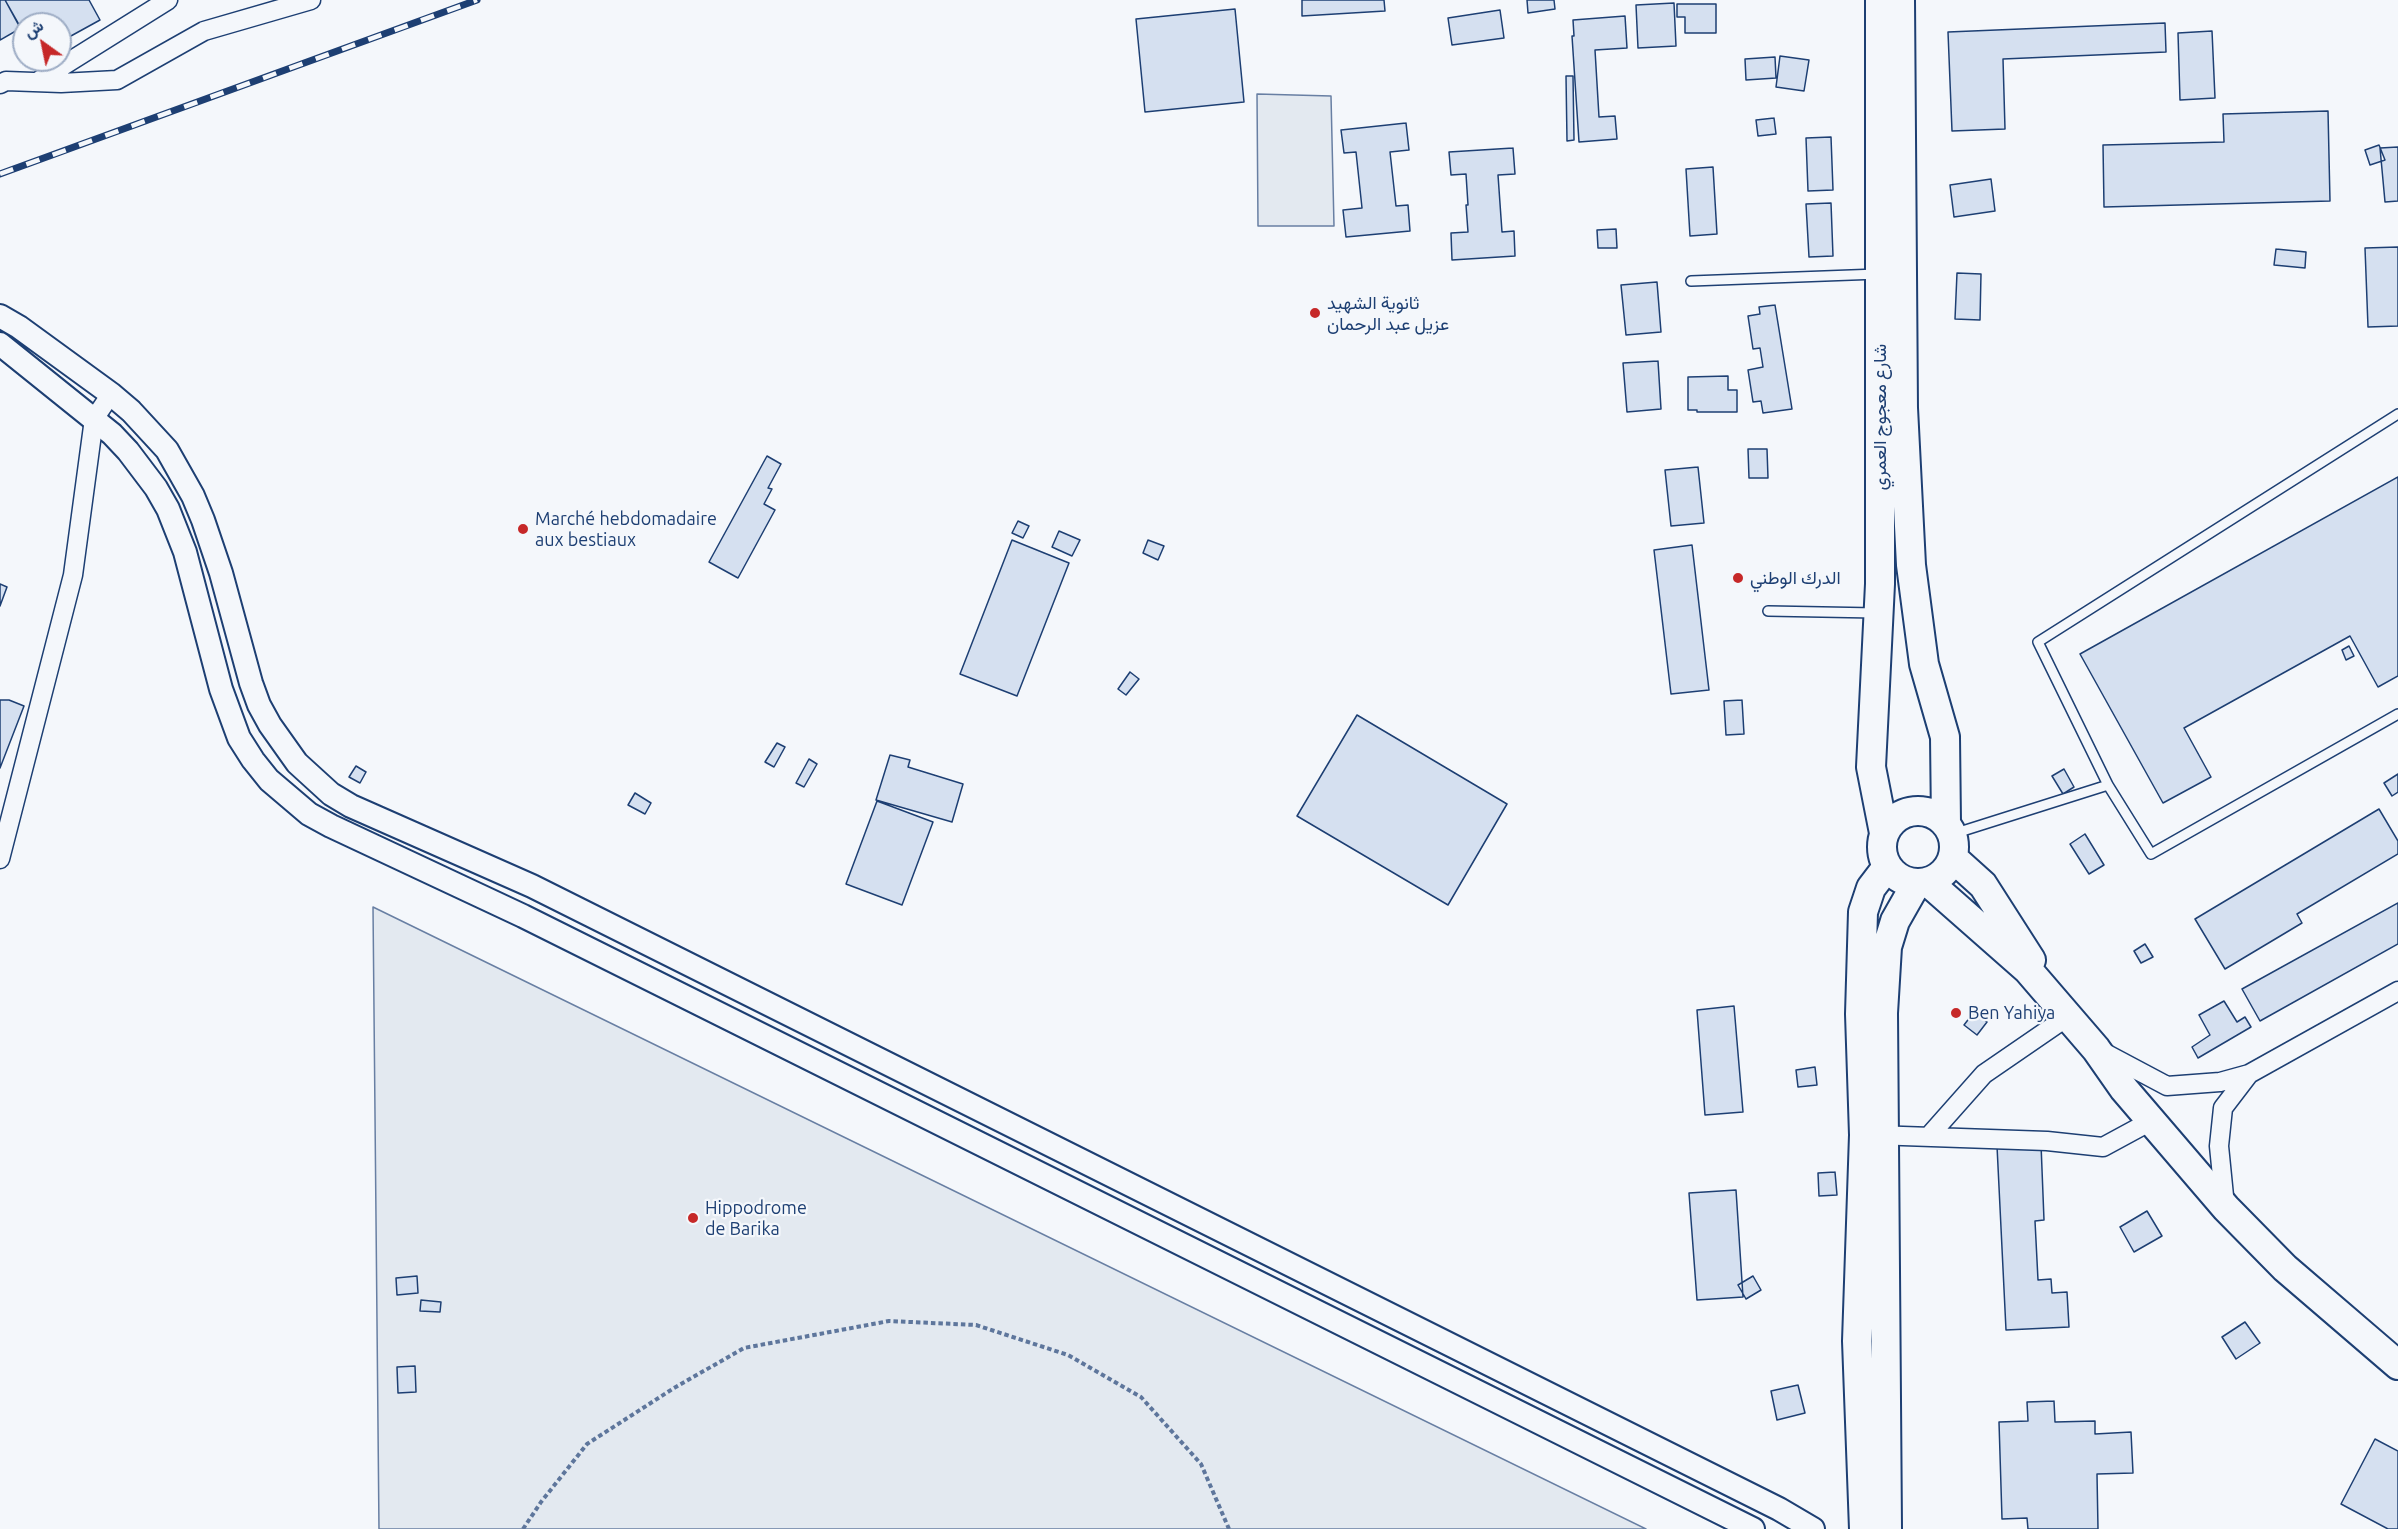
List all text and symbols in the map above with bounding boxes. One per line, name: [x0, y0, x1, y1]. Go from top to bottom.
north arrow: [12, 12, 72, 72]
text: ش: [20, 16, 46, 41]
place label: ثانوية الشهيد عزيل عبد الرحمان: [1327, 292, 1449, 334]
marker: ثانوية الشهيد عزيل عبد الرحمان: [1308, 306, 1322, 320]
street label: شارع معجوج العمري: [1869, 344, 1891, 490]
place label: Marché hebdomadaire aux bestiaux: [535, 508, 717, 550]
marker: Marché hebdomadaire aux bestiaux: [516, 522, 530, 536]
place label: الدرك الوطني: [1750, 567, 1841, 589]
marker: الدرك الوطني: [1731, 571, 1745, 585]
place label: Ben Yahiya: [1968, 1002, 2055, 1024]
marker: Ben Yahiya: [1949, 1006, 1963, 1020]
place label: Hippodrome de Barika: [705, 1197, 807, 1240]
marker: Hippodrome de Barika: [686, 1211, 700, 1225]

